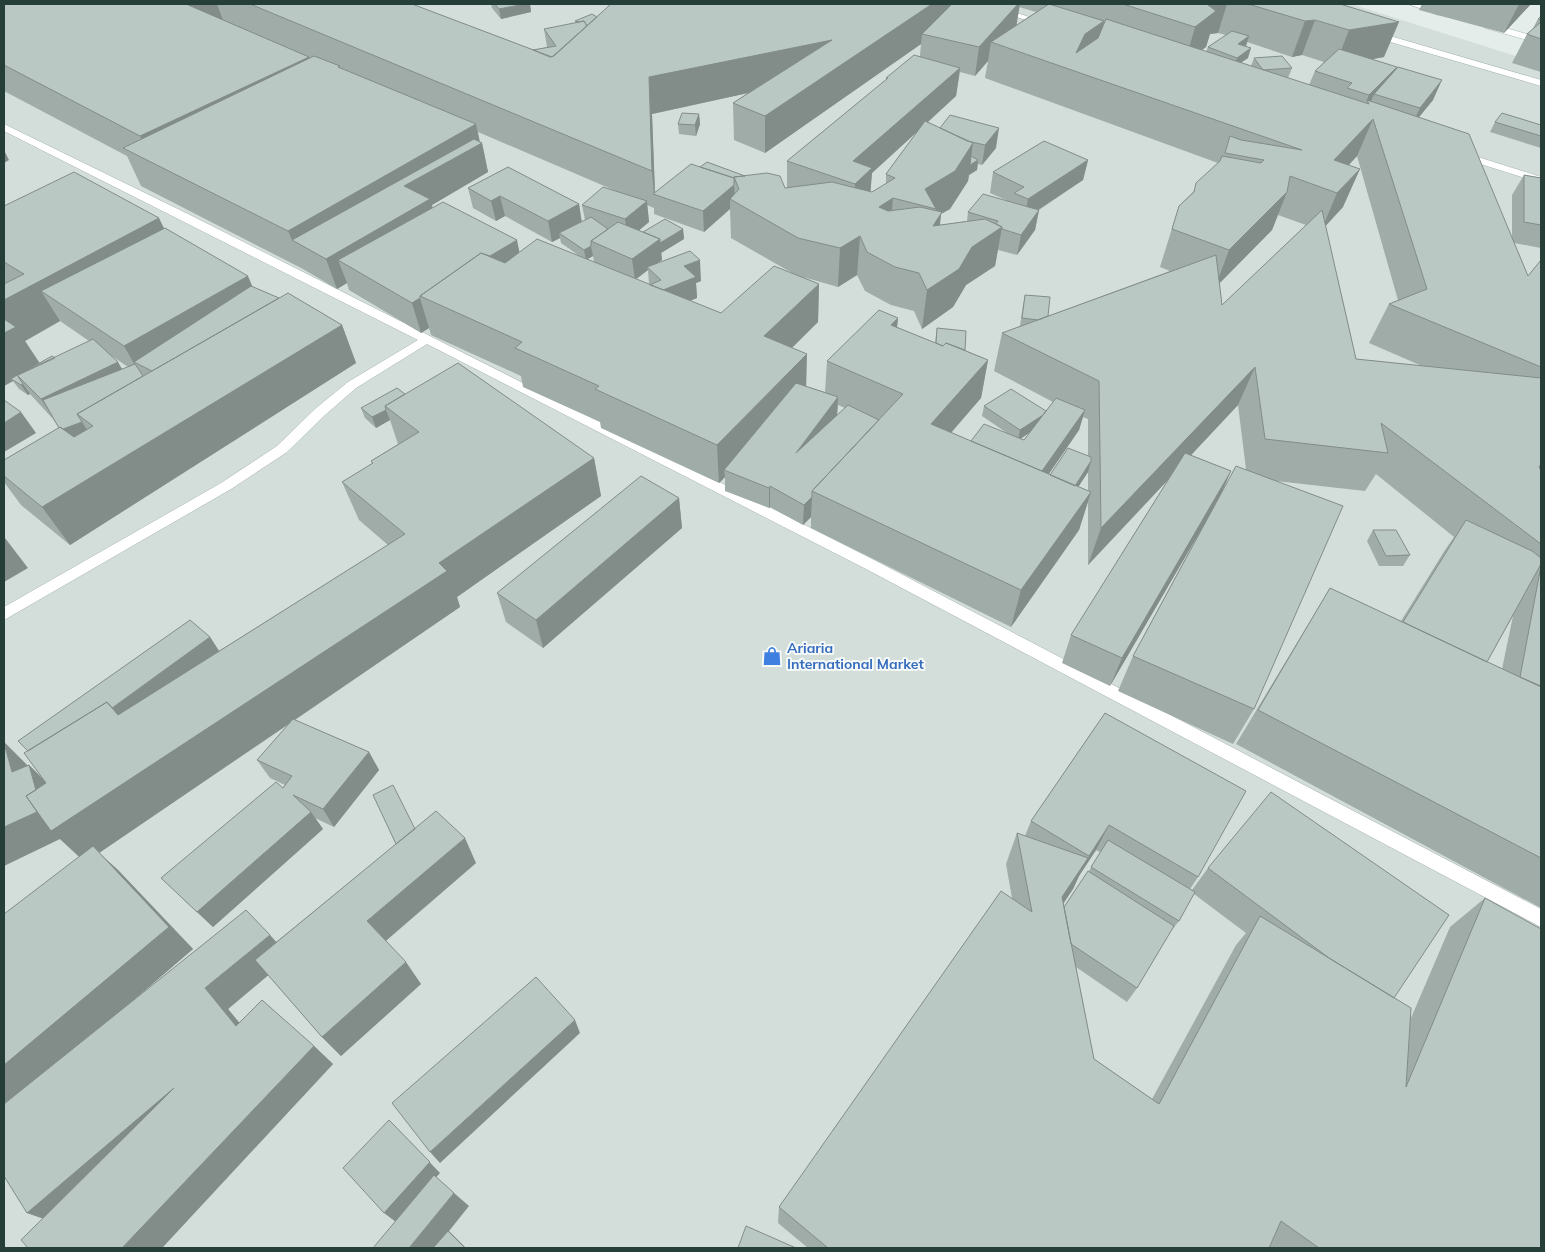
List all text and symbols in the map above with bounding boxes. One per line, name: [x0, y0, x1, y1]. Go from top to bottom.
place label: Ariaria International Market: [787, 639, 924, 673]
shop icon: Ariaria International Market: [761, 645, 783, 667]

